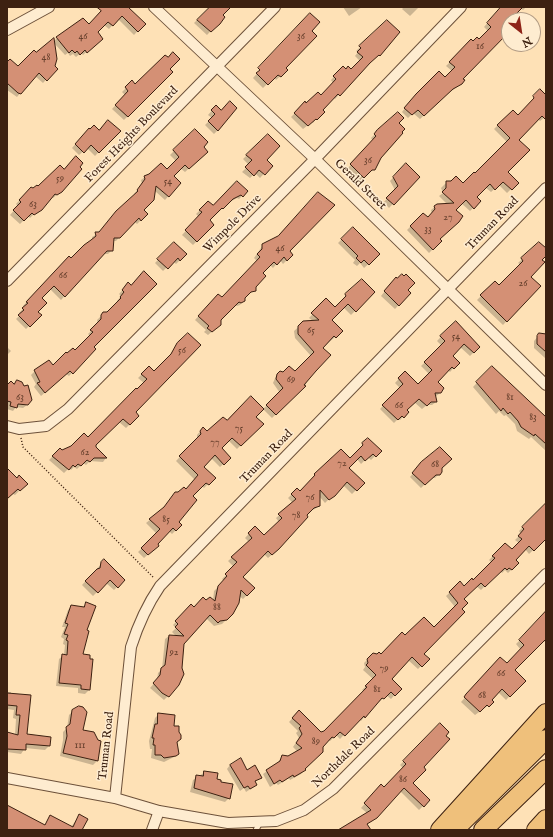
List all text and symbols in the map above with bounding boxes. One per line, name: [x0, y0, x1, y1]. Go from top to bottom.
north arrow: [501, 12, 541, 52]
house number: 46: [78, 31, 88, 43]
house number: 36: [297, 31, 305, 43]
text: N: [519, 33, 534, 50]
house number: 16: [476, 41, 484, 53]
house number: 48: [42, 52, 50, 64]
street label: Forest Heights Boulevard: [82, 84, 182, 186]
house number: 36: [364, 155, 372, 167]
street label: Gerald Street: [331, 157, 389, 213]
house number: 59: [56, 173, 64, 185]
house number: 54: [164, 176, 172, 188]
street label: Wimpole Drive: [201, 192, 265, 256]
street label: Truman Road: [464, 194, 522, 254]
house number: 63: [29, 199, 37, 211]
house number: 27: [443, 212, 453, 224]
house number: 33: [424, 224, 432, 236]
house number: 46: [275, 243, 285, 255]
house number: 66: [59, 270, 67, 282]
house number: 26: [519, 278, 527, 290]
house number: 65: [307, 325, 315, 337]
house number: 54: [452, 331, 460, 343]
house number: 56: [178, 345, 186, 357]
house number: 69: [287, 374, 295, 386]
house number: 63: [16, 392, 24, 404]
house number: 81: [506, 392, 514, 404]
house number: 66: [395, 400, 403, 412]
house number: 83: [529, 412, 537, 424]
house number: 75: [235, 423, 243, 435]
street label: Truman Road: [238, 427, 296, 487]
house number: 77: [210, 437, 220, 449]
house number: 62: [81, 447, 89, 459]
house number: 72: [337, 458, 347, 470]
house number: 68: [431, 459, 439, 471]
house number: 76: [306, 492, 314, 504]
house number: 78: [292, 510, 300, 522]
house number: 85: [162, 514, 170, 526]
house number: 88: [213, 602, 221, 614]
house number: 92: [169, 647, 179, 659]
house number: 79: [379, 663, 389, 675]
house number: 66: [497, 668, 505, 680]
house number: 81: [373, 684, 381, 696]
house number: 68: [478, 690, 486, 702]
street label: Truman Road: [96, 711, 118, 781]
street label: Northdale Road: [310, 725, 378, 791]
house number: 89: [312, 736, 320, 748]
house number: 111: [74, 740, 86, 752]
house number: 86: [399, 774, 407, 786]

